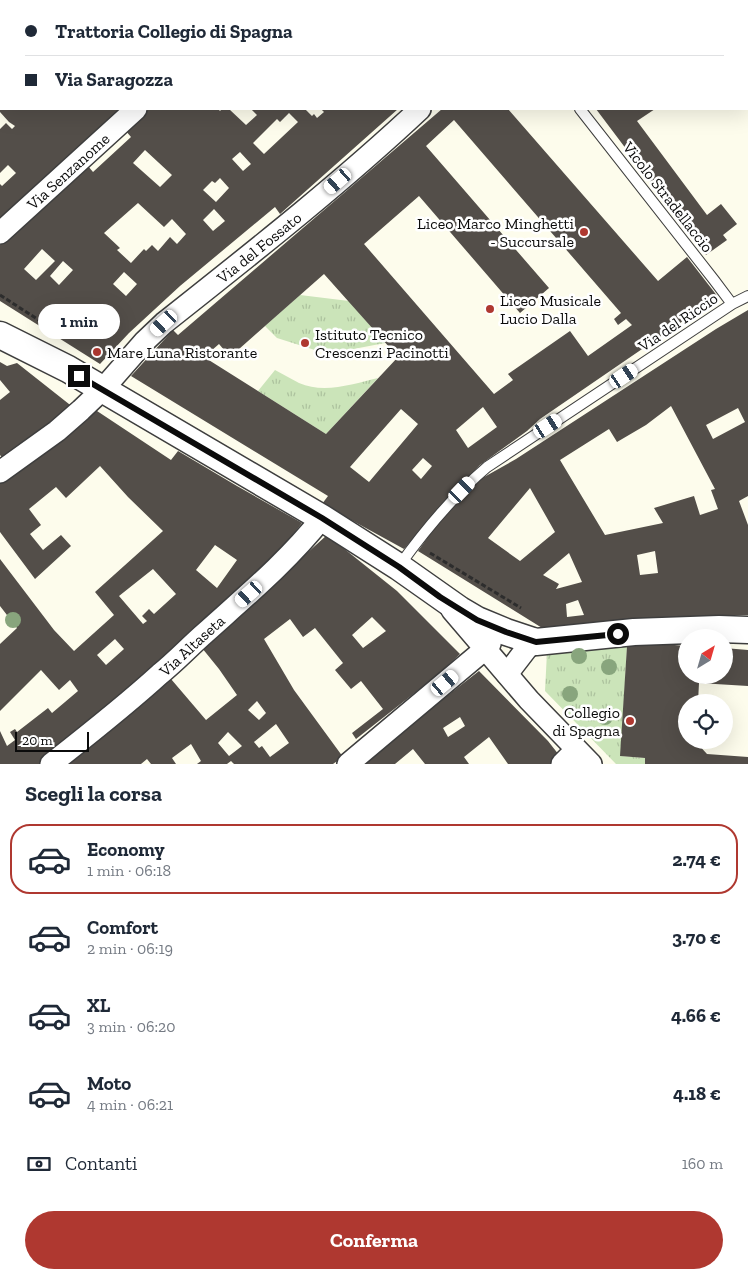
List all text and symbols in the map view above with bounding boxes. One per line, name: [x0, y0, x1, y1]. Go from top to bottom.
text: Trattoria Collegio di Spagna: [55, 20, 293, 43]
text: Via Saragozza: [55, 68, 173, 91]
street label: Via Senzanome: [22, 129, 113, 214]
street label: Vicolo Stradellaccio: [618, 137, 717, 256]
car: [321, 165, 354, 197]
street label: Via del Fossato: [212, 207, 305, 288]
place label: Liceo Marco Minghetti - Succursale: [417, 214, 575, 251]
marker: Liceo Marco Minghetti - Succursale: [578, 226, 590, 238]
street label: Via del Riccio: [634, 288, 721, 356]
place label: Liceo Musicale Lucio Dalla: [500, 291, 601, 328]
marker: Liceo Musicale Lucio Dalla: [484, 303, 496, 315]
callout: 1 min: [38, 304, 120, 338]
car: [147, 307, 180, 339]
text: 1 min: [60, 312, 98, 331]
place label: Istituto Tecnico Crescenzi Pacinotti: [315, 325, 449, 362]
marker: Istituto Tecnico Crescenzi Pacinotti: [299, 337, 311, 349]
place label: Mare Luna Ristorante: [107, 343, 257, 362]
marker: Mare Luna Ristorante: [91, 346, 103, 358]
car: [607, 361, 640, 391]
route end: [68, 365, 90, 387]
car: [531, 412, 564, 440]
car: [446, 474, 477, 506]
car: [232, 578, 265, 610]
street label: Via Altaseta: [154, 611, 229, 681]
route start: [607, 623, 629, 645]
north arrow: [678, 629, 732, 684]
map controls: [678, 629, 733, 749]
car: [428, 668, 461, 698]
button: locate: [678, 694, 733, 749]
place label: Collegio di Spagna: [552, 703, 620, 740]
marker: Collegio di Spagna: [624, 715, 636, 727]
scale bar: [15, 729, 89, 752]
text: 20 m: [22, 732, 53, 749]
text: Scegli la corsa: [25, 780, 162, 807]
icon: car: [27, 837, 72, 882]
text: Economy: [87, 838, 165, 861]
text: 2.74 €: [672, 848, 721, 871]
text: 1 min · 06:18: [87, 861, 171, 880]
icon: car: [27, 915, 72, 960]
text: Comfort: [87, 916, 158, 939]
text: 3.70 €: [672, 926, 721, 949]
text: 2 min · 06:19: [87, 939, 173, 958]
icon: car: [27, 993, 72, 1038]
text: XL: [87, 994, 110, 1017]
text: 4.66 €: [671, 1004, 721, 1027]
text: 3 min · 06:20: [87, 1017, 175, 1036]
icon: car: [27, 1071, 72, 1116]
text: Moto: [87, 1072, 131, 1095]
text: 4.18 €: [673, 1082, 721, 1105]
text: 4 min · 06:21: [87, 1095, 173, 1114]
icon: cash: [25, 1150, 53, 1178]
text: Contanti: [65, 1152, 137, 1175]
text: 160 m: [682, 1154, 723, 1173]
button: Conferma: [25, 1211, 723, 1269]

